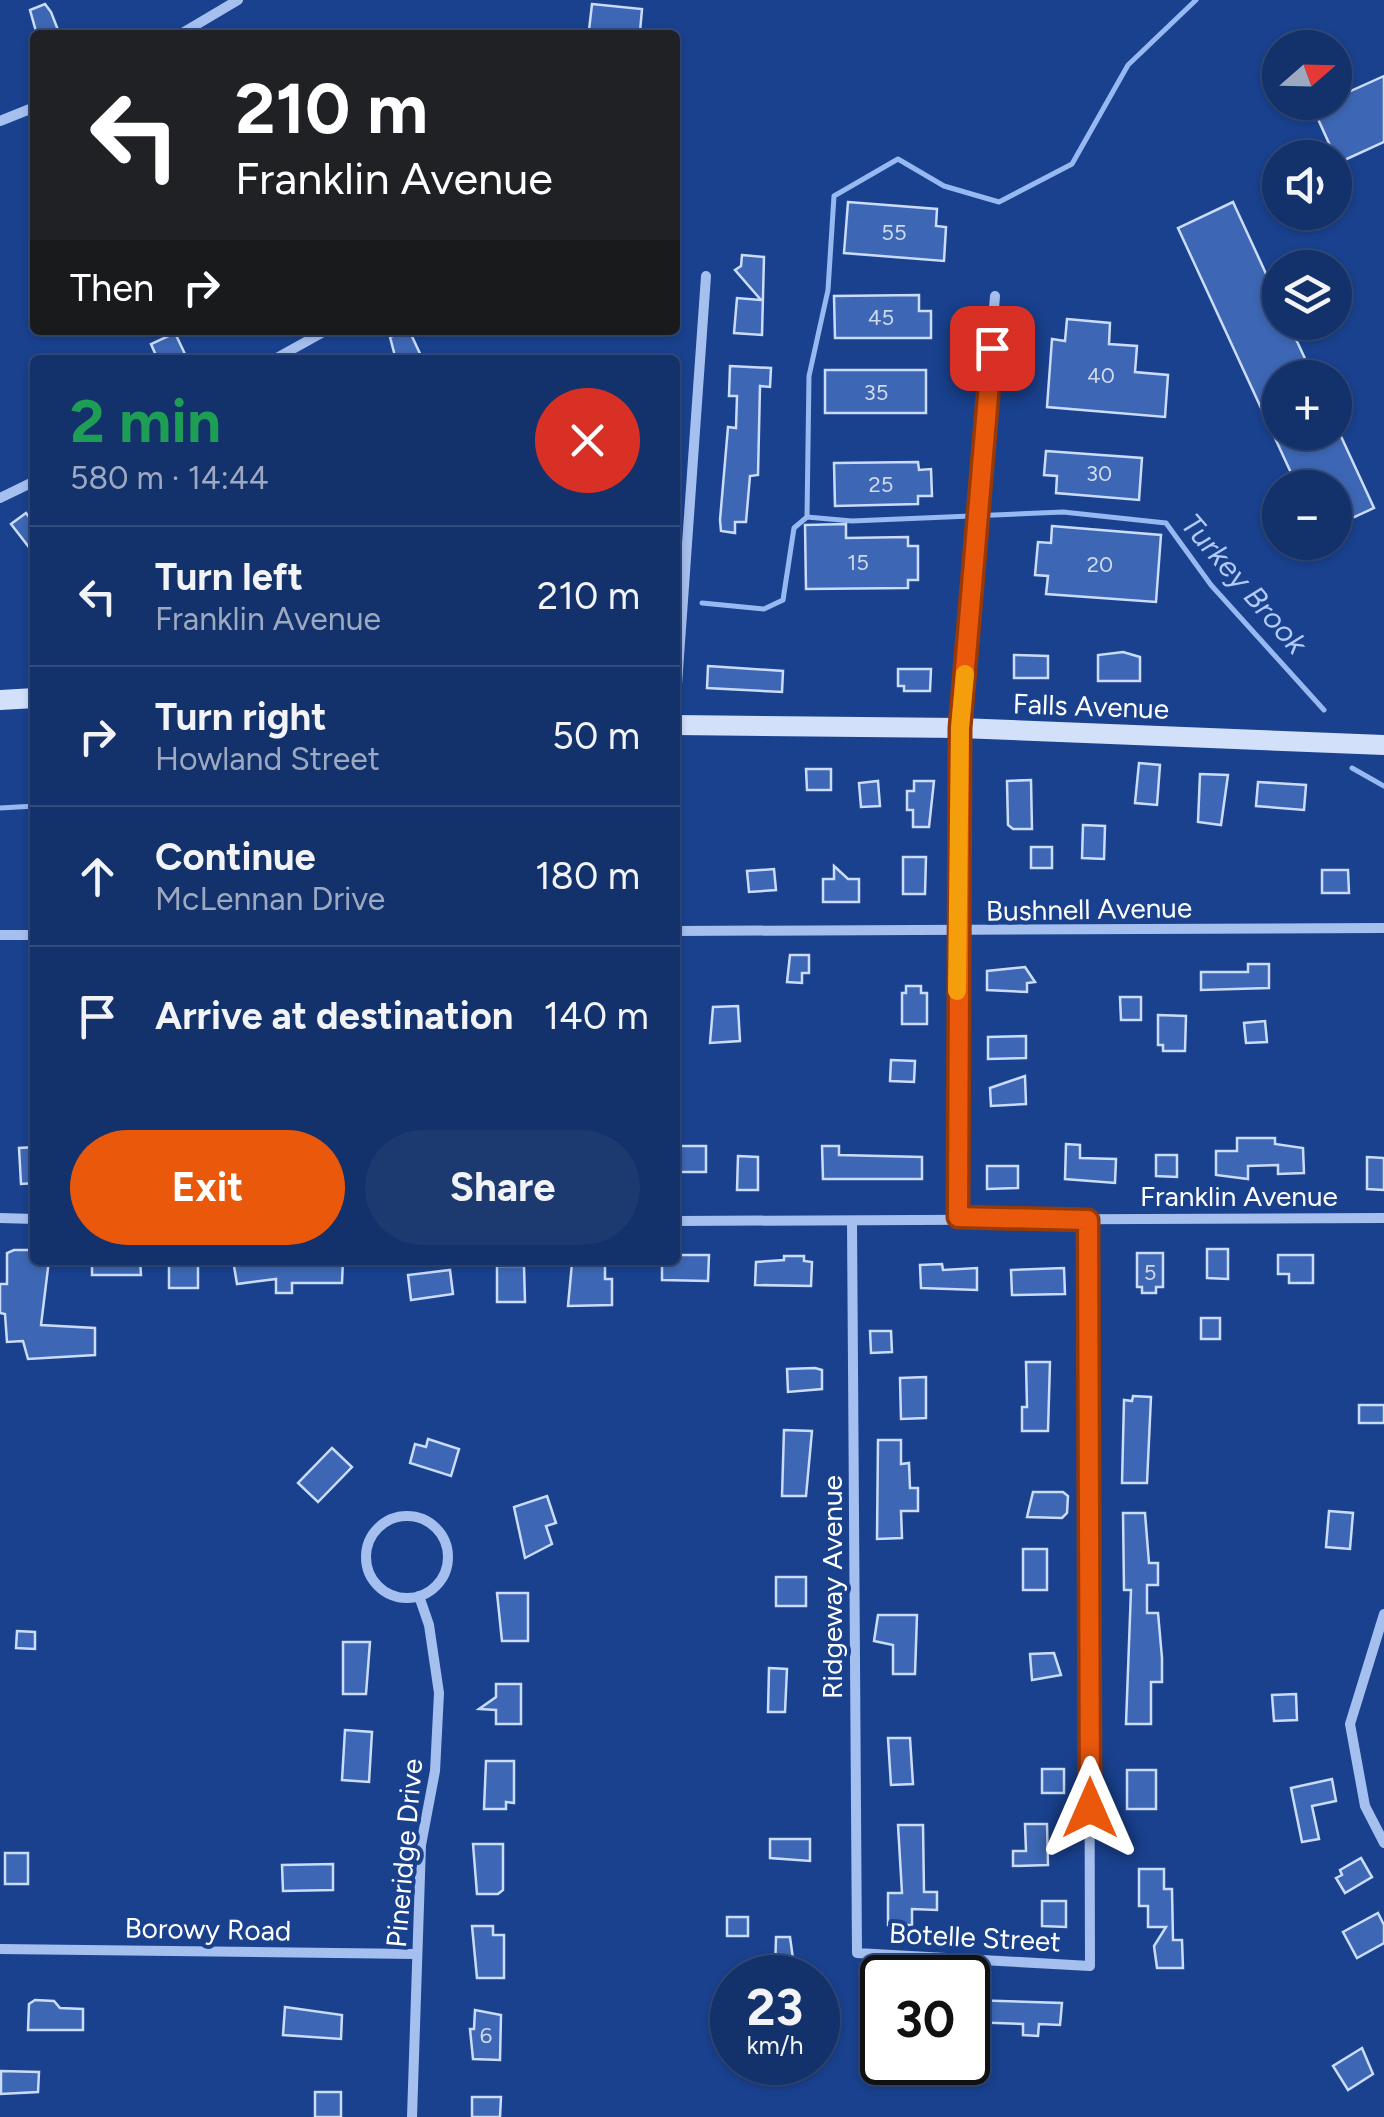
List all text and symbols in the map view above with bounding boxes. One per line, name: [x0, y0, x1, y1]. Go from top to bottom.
north arrow: [1262, 30, 1352, 120]
map controls: [1262, 30, 1352, 560]
text: 210 m: [235, 66, 428, 151]
icon: left: [70, 70, 200, 200]
button: sound: [1262, 140, 1352, 230]
text: Franklin Avenue: [235, 151, 553, 205]
house number: 55: [881, 219, 907, 246]
button: layers: [1262, 250, 1352, 340]
icon: right: [174, 260, 229, 315]
text: Then: [70, 265, 154, 311]
house number: 45: [868, 304, 894, 331]
pin: [950, 306, 1035, 391]
icon: arrive: [965, 321, 1020, 376]
button: +: [1262, 360, 1352, 450]
house number: 40: [1087, 362, 1115, 389]
house number: 35: [864, 379, 888, 406]
text: 2 min: [70, 385, 221, 457]
button: close: [535, 388, 640, 493]
text: 580 m · 14:44: [70, 459, 269, 497]
house number: 30: [1086, 460, 1112, 487]
button: −: [1262, 470, 1352, 560]
house number: 25: [869, 471, 893, 498]
water label: Turkey Brook: [1173, 506, 1316, 662]
house number: 15: [847, 549, 869, 576]
house number: 20: [1087, 551, 1113, 578]
text: Turn left: [155, 554, 303, 600]
icon: left: [70, 569, 125, 624]
text: 210 m: [537, 573, 640, 619]
text: Franklin Avenue: [155, 600, 381, 638]
street label: Falls Avenue: [1012, 686, 1170, 726]
text: Turn right: [155, 694, 327, 740]
icon: right: [70, 709, 125, 764]
text: 50 m: [552, 713, 640, 759]
text: Howland Street: [155, 740, 380, 778]
text: Continue: [155, 834, 316, 880]
icon: ahead: [70, 849, 125, 904]
text: 180 m: [535, 853, 640, 899]
text: McLennan Drive: [155, 880, 385, 918]
street label: Bushnell Avenue: [986, 890, 1192, 928]
icon: arrive: [70, 989, 125, 1044]
text: Arrive at destination: [155, 993, 513, 1039]
text: 140 m: [543, 993, 649, 1039]
button: Exit: [70, 1130, 345, 1245]
button: Share: [365, 1130, 640, 1245]
street label: Franklin Avenue: [1140, 1179, 1338, 1213]
house number: 5: [1144, 1259, 1156, 1286]
street label: Ridgeway Avenue: [815, 1475, 849, 1699]
position arrow: [1038, 1756, 1142, 1860]
street label: Pineridge Drive: [379, 1757, 429, 1949]
street label: Borowy Road: [124, 1911, 292, 1947]
street label: Botelle Street: [888, 1916, 1062, 1958]
speed limit sign: 30: [860, 1955, 990, 2085]
text: 23: [747, 1977, 803, 2038]
house number: 6: [480, 2022, 492, 2049]
text: km/h: [746, 2030, 804, 2060]

